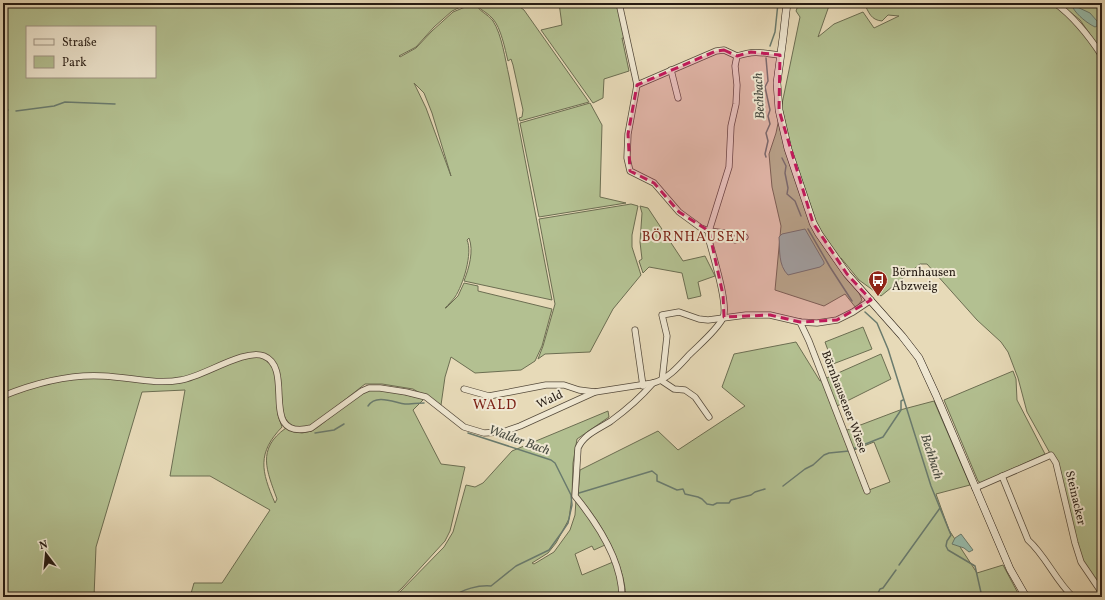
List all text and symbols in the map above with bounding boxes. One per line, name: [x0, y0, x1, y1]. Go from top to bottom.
legend: [26, 26, 156, 78]
text: Straße: [62, 35, 97, 51]
text: Park: [62, 55, 87, 71]
water label: Bechbach: [750, 72, 770, 120]
district label: BÖRNHAUSEN: [642, 228, 746, 247]
place label: Börnhausen Abzweig: [892, 265, 956, 295]
bus stop icon: Börnhausen Abzweig: [867, 269, 889, 297]
street label: Börnhausener Wiese: [817, 348, 871, 456]
street label: Wald: [534, 387, 566, 413]
district label: WALD: [473, 396, 517, 415]
water label: Walder Bach: [486, 422, 553, 461]
water label: Bechbach: [915, 432, 947, 482]
street label: Steinacker: [1061, 469, 1089, 527]
north arrow: [26, 534, 66, 574]
text: N: [38, 538, 50, 554]

